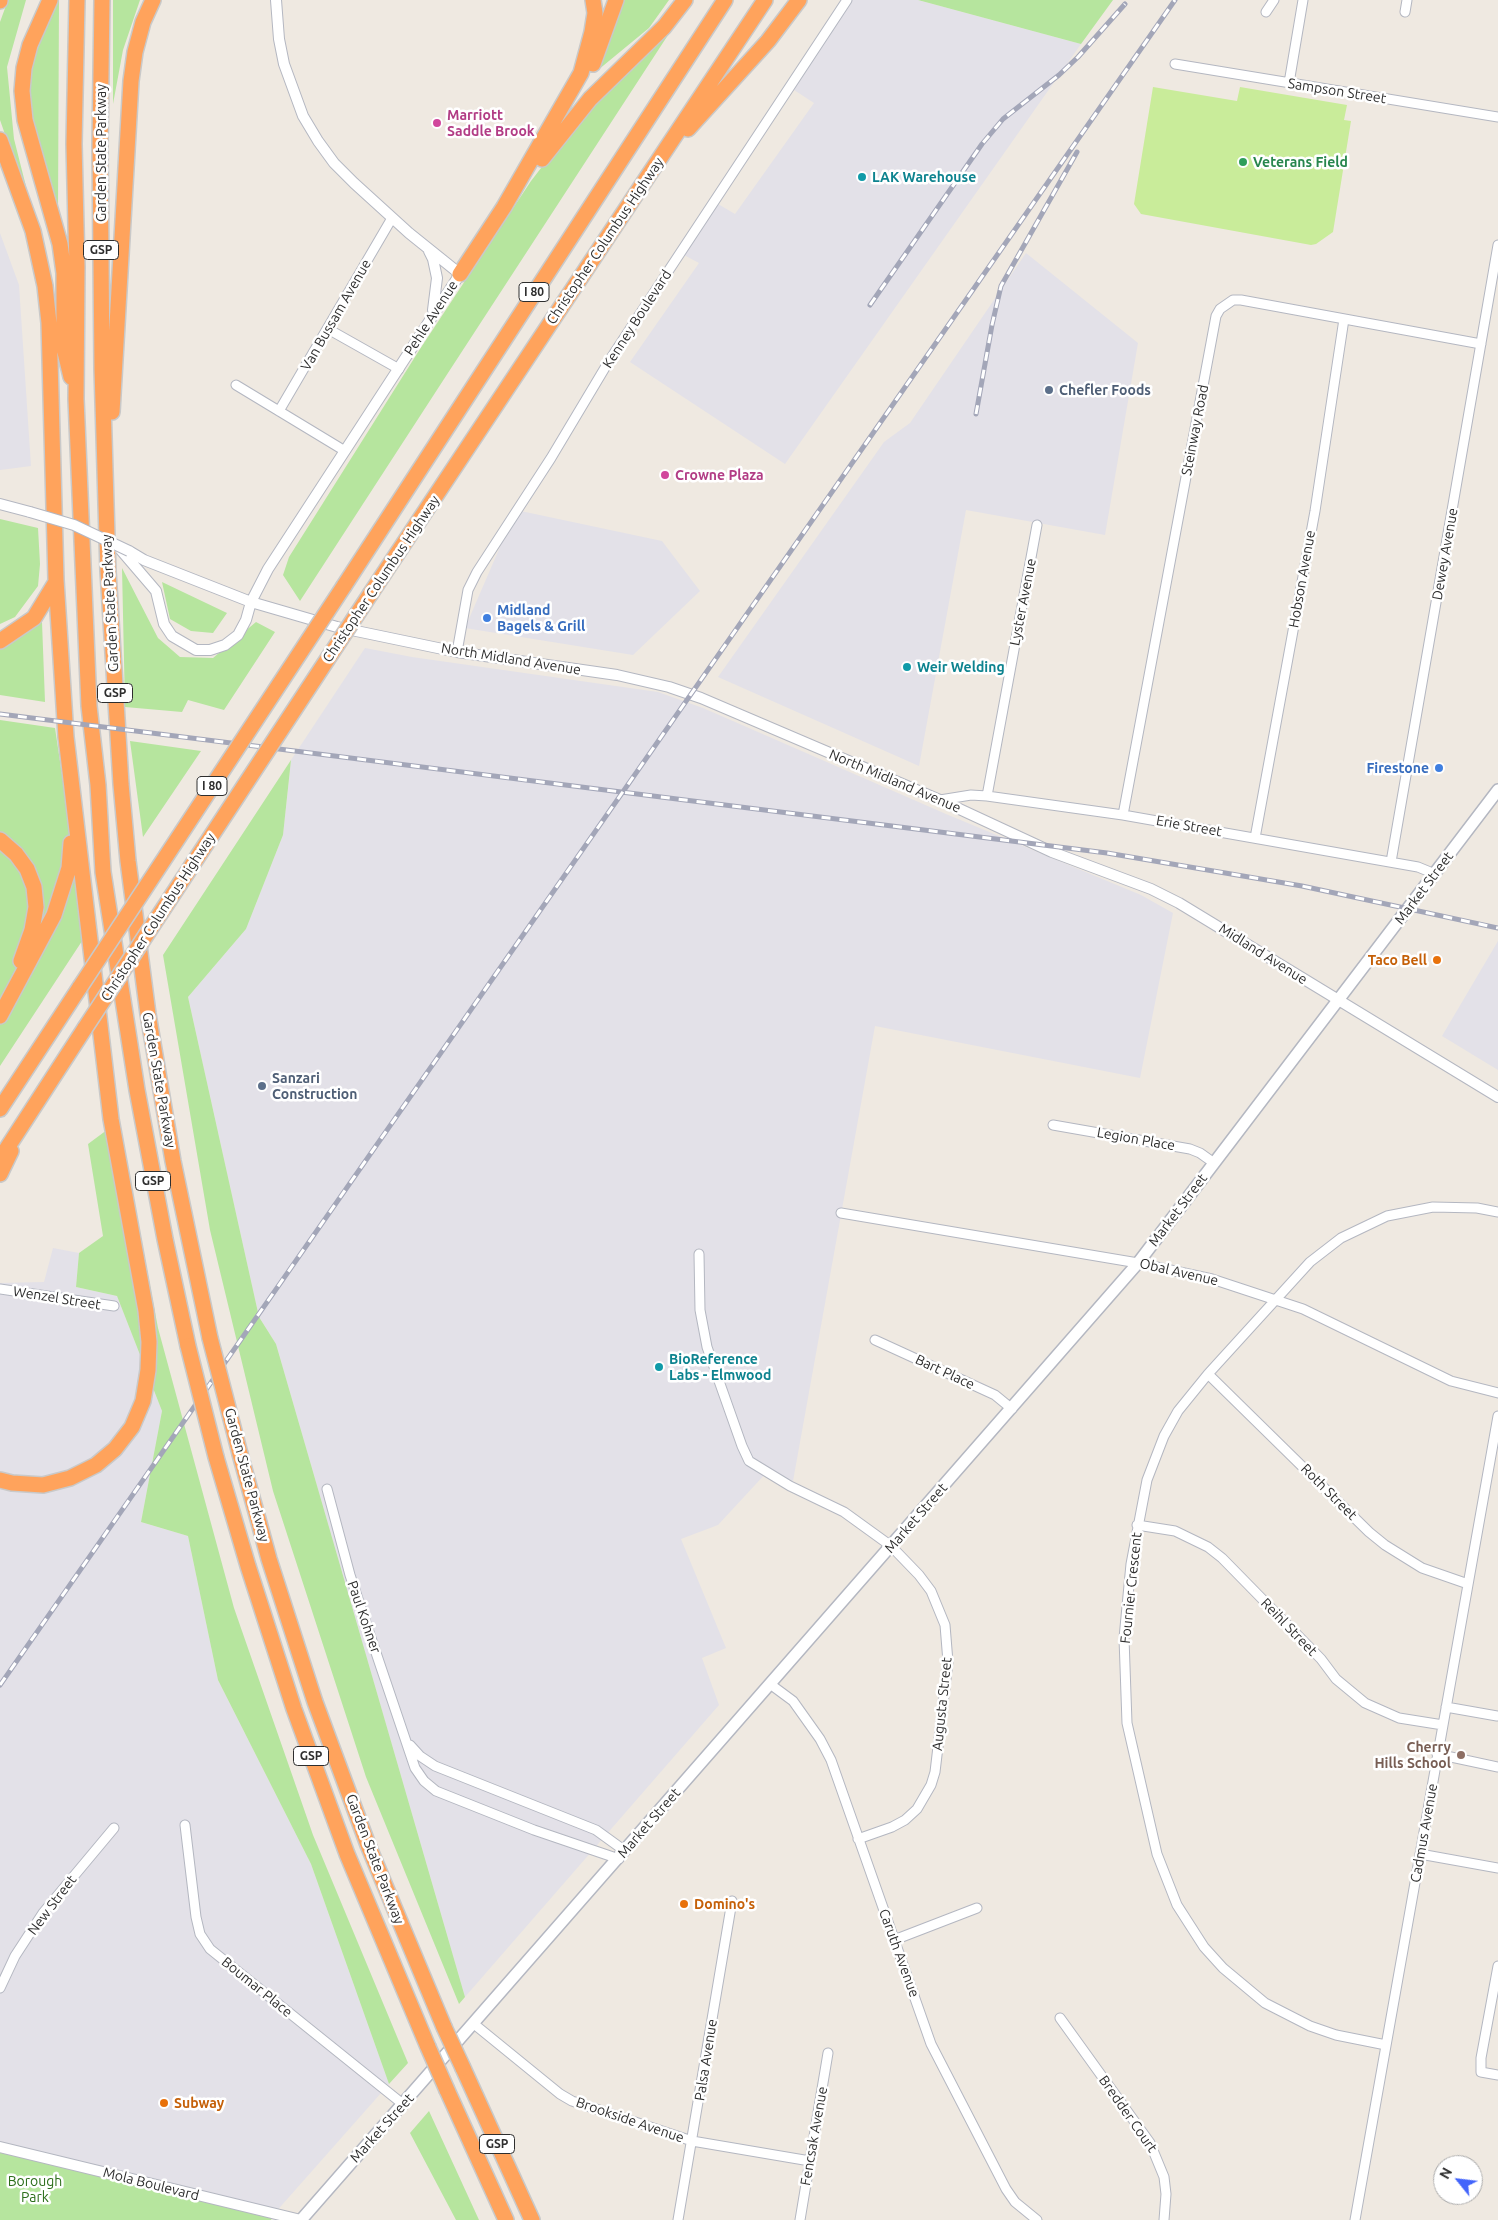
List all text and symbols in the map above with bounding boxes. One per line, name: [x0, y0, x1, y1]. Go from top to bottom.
street label: Sampson Street: [1287, 75, 1387, 107]
street label: Garden State Parkway: [93, 84, 109, 222]
place label: Marriott Saddle Brook: [447, 107, 535, 140]
marker: Marriott Saddle Brook: [431, 117, 443, 129]
street label: Christopher Columbus Highway: [543, 154, 667, 328]
place label: Veterans Field: [1253, 154, 1348, 170]
marker: Veterans Field: [1237, 156, 1249, 168]
place label: LAK Warehouse: [872, 169, 976, 185]
marker: LAK Warehouse: [856, 171, 868, 183]
road number: GSP: [84, 240, 118, 260]
street label: Van Bussam Avenue: [297, 256, 375, 374]
street label: Kenney Boulevard: [599, 267, 675, 371]
street label: Pehle Avenue: [401, 278, 461, 358]
road number: I 80: [519, 282, 549, 302]
place label: Chefler Foods: [1059, 382, 1151, 398]
street label: Steinway Road: [1178, 383, 1212, 477]
marker: Chefler Foods: [1043, 384, 1055, 396]
place label: Crowne Plaza: [675, 467, 764, 483]
marker: Crowne Plaza: [659, 469, 671, 481]
street label: Christopher Columbus Highway: [319, 492, 443, 666]
street label: Dewey Avenue: [1429, 507, 1461, 601]
street label: Hobson Avenue: [1285, 529, 1319, 629]
street label: Garden State Parkway: [98, 534, 122, 672]
street label: Lyster Avenue: [1006, 557, 1040, 647]
place label: Midland Bagels & Grill: [497, 602, 585, 634]
marker: Midland Bagels & Grill: [481, 612, 493, 624]
street label: North Midland Avenue: [440, 640, 582, 678]
place label: Weir Welding: [917, 659, 1005, 675]
marker: Weir Welding: [901, 661, 913, 673]
road number: GSP: [98, 684, 132, 702]
street label: North Midland Avenue: [827, 746, 963, 816]
place label: Firestone: [1366, 760, 1429, 776]
marker: Firestone: [1433, 762, 1445, 774]
road number: I 80: [197, 776, 227, 796]
street label: Erie Street: [1155, 812, 1223, 840]
street label: Christopher Columbus Highway: [97, 830, 219, 1004]
street label: Market Street: [1391, 848, 1457, 928]
street label: Midland Avenue: [1216, 920, 1310, 988]
place label: Taco Bell: [1368, 952, 1427, 968]
marker: Taco Bell: [1431, 954, 1443, 966]
street label: Garden State Parkway: [139, 1011, 179, 1149]
place label: Sanzari Construction: [272, 1070, 357, 1102]
marker: Sanzari Construction: [256, 1080, 268, 1092]
street label: Legion Place: [1096, 1124, 1176, 1154]
street label: Market Street: [1145, 1170, 1211, 1250]
road number: GSP: [136, 1172, 170, 1190]
street label: Obal Avenue: [1138, 1255, 1220, 1289]
street label: Wenzel Street: [12, 1283, 102, 1313]
place label: BioReference Labs - Elmwood: [669, 1351, 771, 1384]
street label: Bart Place: [913, 1351, 977, 1393]
marker: BioReference Labs - Elmwood: [653, 1361, 665, 1373]
street label: Garden State Parkway: [221, 1406, 273, 1544]
street label: Roth Street: [1297, 1460, 1361, 1524]
street label: Market Street: [881, 1480, 951, 1556]
street label: Fournier Crescent: [1117, 1532, 1145, 1644]
street label: Paul Kohner: [344, 1578, 384, 1656]
street label: Reihl Street: [1257, 1595, 1321, 1659]
street label: Augusta Street: [929, 1656, 955, 1752]
place label: Cherry Hills School: [1374, 1739, 1451, 1771]
road number: GSP: [294, 1746, 328, 1765]
marker: Cherry Hills School: [1455, 1749, 1467, 1761]
street label: Cadmus Avenue: [1407, 1782, 1441, 1884]
street label: Market Street: [614, 1785, 684, 1861]
street label: Garden State Parkway: [342, 1792, 408, 1926]
street label: New Street: [24, 1872, 80, 1938]
place label: Domino's: [694, 1896, 755, 1912]
marker: Domino's: [678, 1898, 690, 1910]
street label: Caruth Avenue: [875, 1906, 923, 2000]
street label: Boumar Place: [218, 1953, 296, 2021]
street label: Palsa Avenue: [691, 2018, 721, 2102]
street label: Bredder Court: [1095, 2072, 1161, 2156]
street label: Fencsak Avenue: [797, 2085, 831, 2187]
street label: Market Street: [347, 2090, 417, 2166]
street label: Brookside Avenue: [574, 2094, 686, 2146]
place label: Subway: [174, 2095, 224, 2111]
marker: Subway: [158, 2097, 170, 2109]
road number: GSP: [480, 2134, 514, 2154]
north arrow: [1433, 2155, 1483, 2205]
street label: Mola Boulevard: [101, 2164, 201, 2204]
text: N: [1436, 2165, 1455, 2182]
park label: Borough Park: [8, 2173, 62, 2206]

